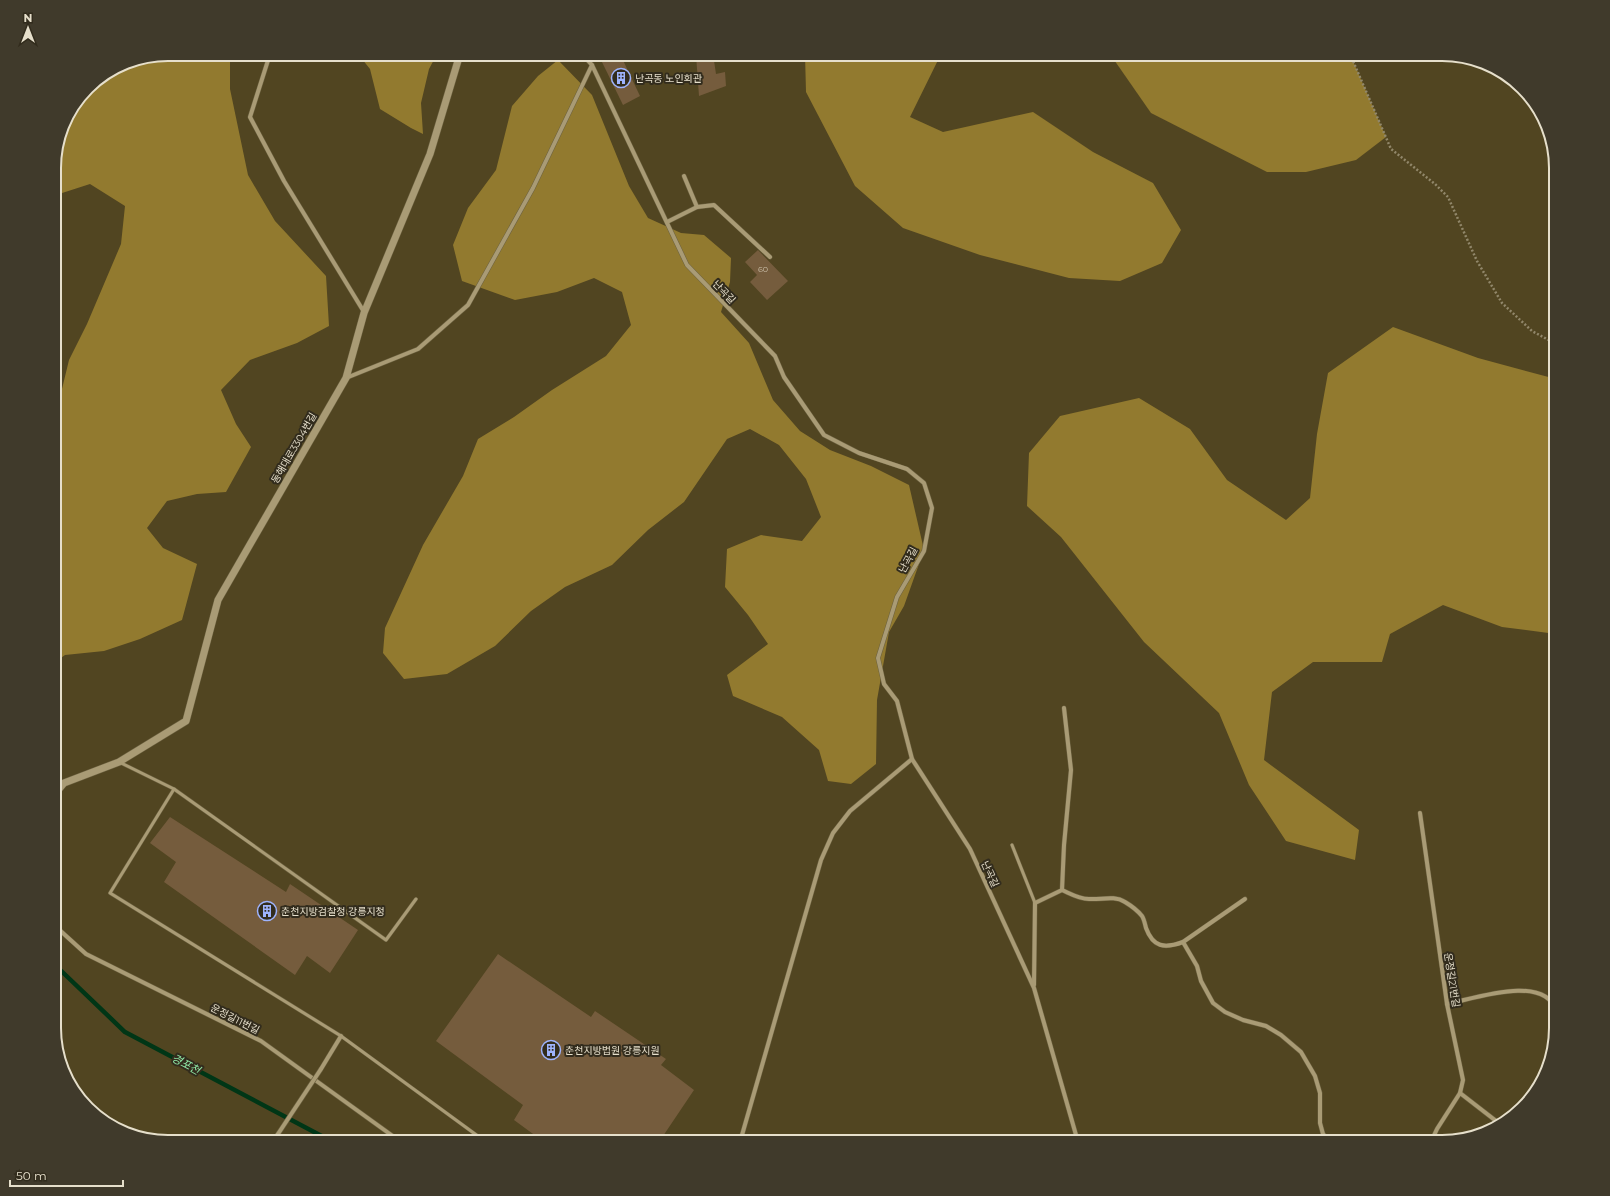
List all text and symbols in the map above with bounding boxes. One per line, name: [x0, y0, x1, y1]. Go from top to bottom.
north arrow: [8, 8, 48, 48]
text: N: [24, 11, 32, 25]
building icon: 난곡동 노인회관: [610, 67, 632, 89]
place label: 난곡동 노인회관: [635, 72, 703, 85]
house number: 60: [758, 264, 768, 274]
street label: 난곡길: [710, 278, 738, 306]
street label: 동해대로3304번길: [268, 410, 320, 486]
street label: 난곡길: [896, 545, 920, 575]
street label: 난곡길: [978, 859, 1002, 889]
building icon: 춘천지방검찰청 강릉지청: [256, 900, 278, 922]
place label: 춘천지방검찰청 강릉지청: [281, 905, 385, 918]
street label: 운정길21번길: [1441, 952, 1463, 1008]
street label: 운정길11번길: [208, 1001, 262, 1037]
building icon: 춘천지방법원 강릉지원: [540, 1039, 562, 1061]
place label: 춘천지방법원 강릉지원: [565, 1044, 660, 1057]
water label: 경포천: [169, 1051, 204, 1078]
scale bar: [10, 1162, 123, 1188]
text: 50 m: [16, 1168, 47, 1183]

